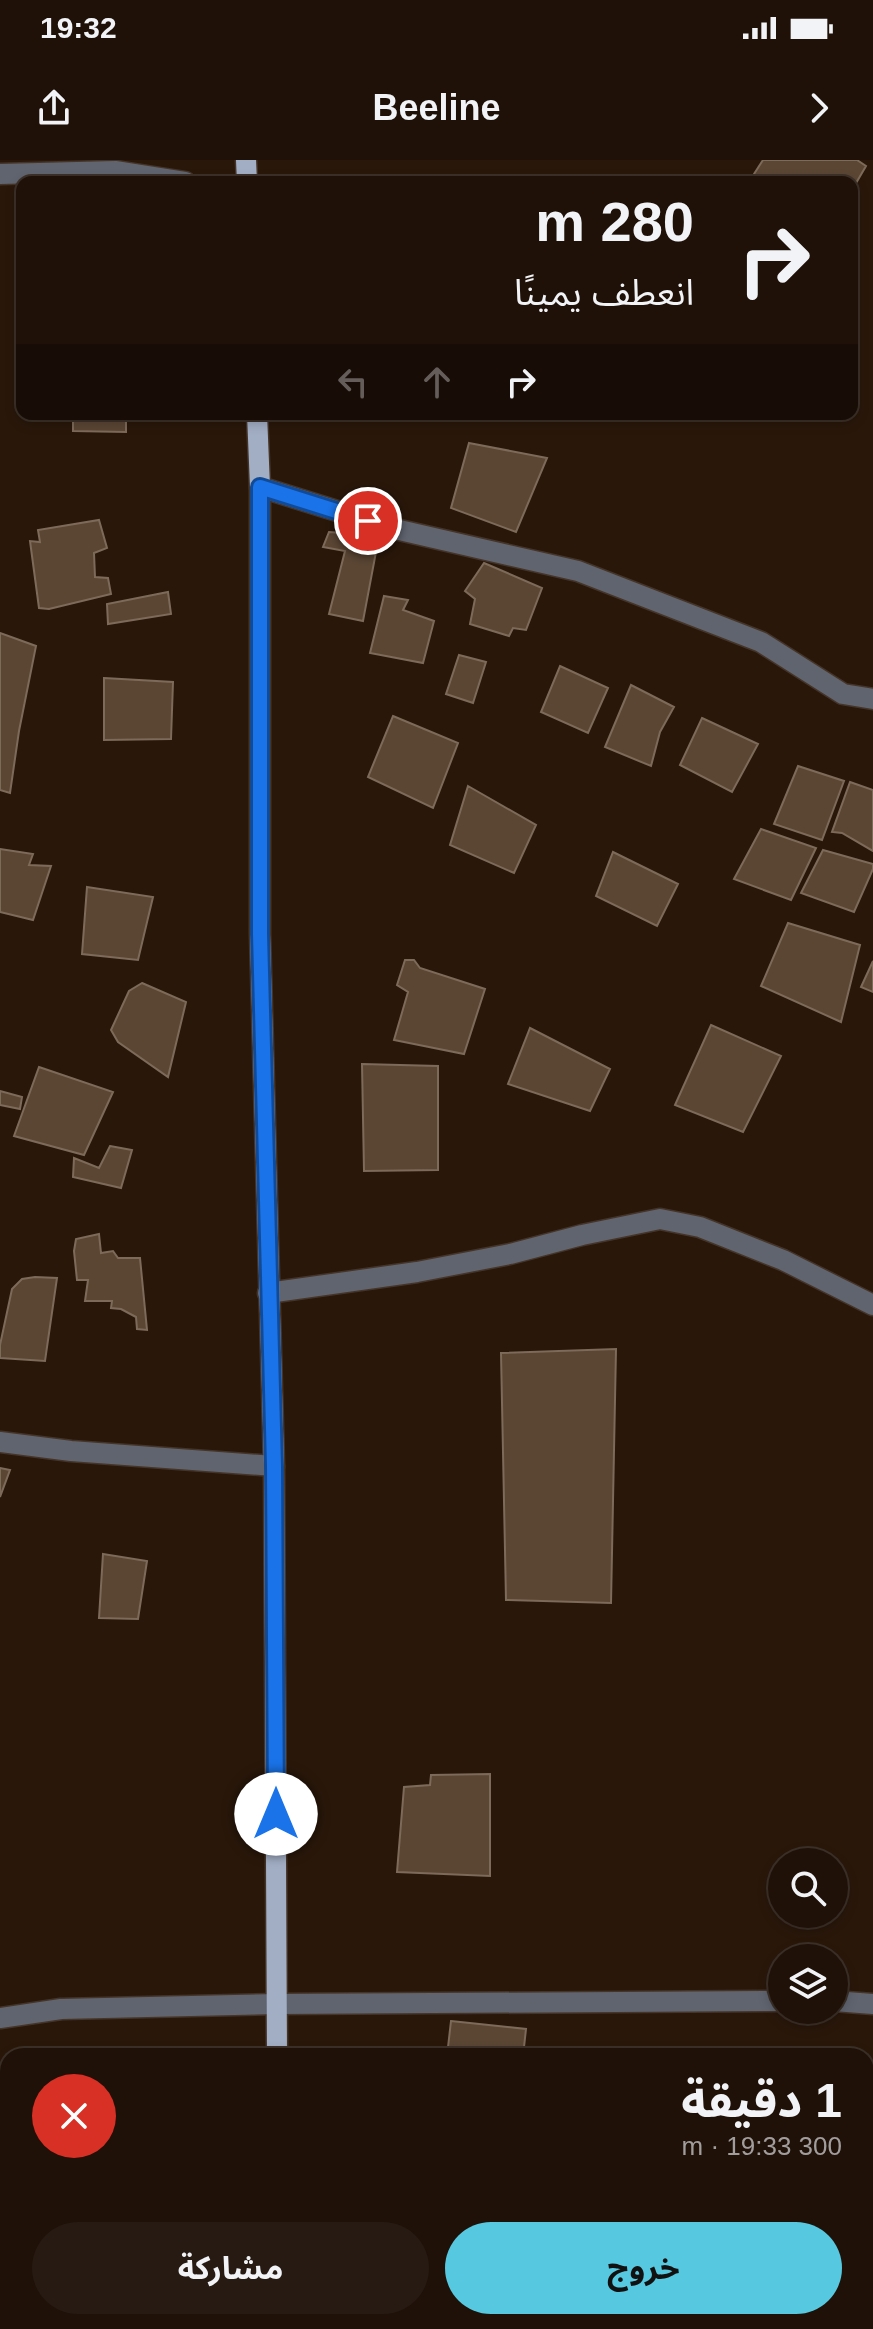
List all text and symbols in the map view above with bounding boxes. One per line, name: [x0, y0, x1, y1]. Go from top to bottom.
text: 19:32: [40, 11, 117, 44]
icon: share: [32, 86, 76, 130]
icon: forward: [797, 86, 841, 130]
text: Beeline: [372, 87, 501, 128]
text: 280 m: [535, 190, 694, 253]
icon: right: [722, 208, 826, 312]
text: انعطف يمينًا: [514, 272, 694, 313]
icon: left: [331, 360, 375, 404]
icon: ahead: [415, 360, 459, 404]
icon: right: [499, 360, 543, 404]
pin: [334, 487, 402, 555]
icon: arrive: [346, 499, 390, 543]
position arrow: [234, 1772, 318, 1856]
map controls: [768, 1848, 848, 2024]
button: search: [768, 1848, 848, 1928]
button: layers: [768, 1944, 848, 2024]
button: close: [32, 2074, 116, 2158]
text: 1 دقيقة: [681, 2074, 842, 2127]
text: 300 m · 19:33: [682, 2131, 842, 2161]
button: مشاركة: [32, 2222, 429, 2314]
button: خروج: [445, 2222, 842, 2314]

